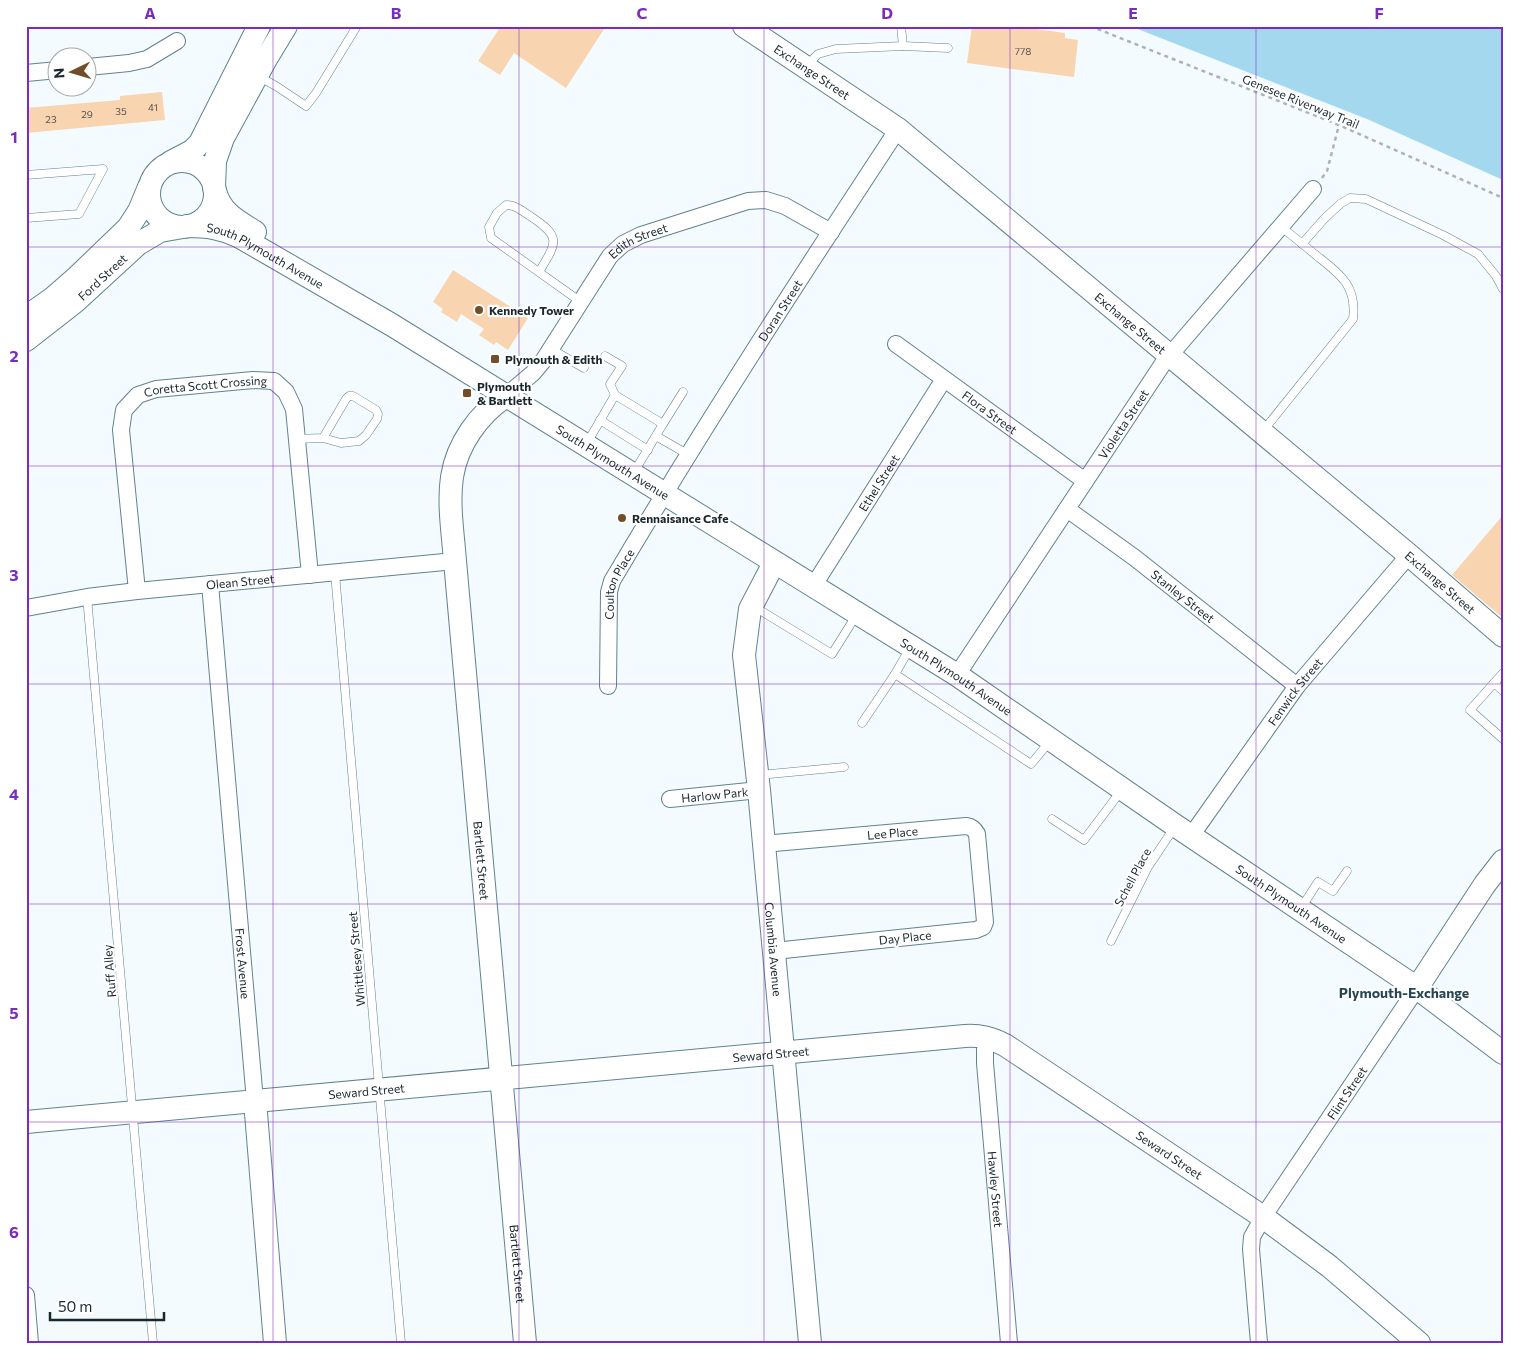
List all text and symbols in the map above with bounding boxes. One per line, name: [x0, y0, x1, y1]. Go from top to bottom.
text: A: [144, 3, 156, 22]
text: B: [391, 3, 402, 22]
text: C: [637, 3, 648, 22]
text: D: [881, 3, 893, 22]
text: E: [1128, 3, 1138, 22]
text: F: [1374, 3, 1384, 22]
street label: Exchange Street: [772, 41, 853, 102]
house number: 778: [1015, 45, 1031, 57]
north arrow: [48, 48, 98, 98]
text: N: [50, 67, 67, 79]
street label: Genesee Riverway Trail: [1240, 71, 1362, 131]
house number: 41: [148, 101, 158, 113]
house number: 35: [115, 105, 127, 117]
house number: 29: [81, 108, 93, 120]
house number: 23: [45, 113, 57, 125]
text: 1: [10, 127, 18, 146]
street label: South Plymouth Avenue: [206, 220, 326, 291]
street label: Edith Street: [605, 220, 669, 261]
street label: Ford Street: [75, 251, 130, 303]
street label: Doran Street: [755, 277, 805, 344]
street label: Exchange Street: [1092, 289, 1169, 357]
place label: Kennedy Tower: [489, 303, 574, 317]
marker: Kennedy Tower: [473, 304, 485, 316]
text: 2: [9, 346, 19, 365]
place label: Plymouth & Edith: [505, 352, 602, 366]
marker: Plymouth & Edith: [489, 353, 501, 365]
street label: Coretta Scott Crossing: [142, 373, 268, 400]
place label: Plymouth & Bartlett: [477, 379, 532, 407]
marker: Plymouth & Bartlett: [461, 387, 473, 399]
street label: Violetta Street: [1095, 387, 1151, 461]
street label: Flora Street: [960, 388, 1020, 437]
street label: South Plymouth Avenue: [554, 421, 672, 502]
street label: Ethel Street: [855, 452, 902, 514]
place label: Rennaisance Cafe: [632, 511, 729, 525]
marker: Rennaisance Cafe: [616, 512, 628, 524]
street label: Coulton Place: [602, 546, 637, 620]
street label: Exchange Street: [1402, 548, 1478, 616]
text: 3: [9, 565, 19, 584]
street label: Stanley Street: [1149, 567, 1218, 625]
street label: Olean Street: [205, 571, 275, 591]
street label: South Plymouth Avenue: [898, 635, 1015, 718]
street label: Fenwick Street: [1265, 655, 1325, 728]
text: 4: [9, 784, 19, 803]
street label: Harlow Park: [681, 784, 749, 805]
street label: Bartlett Street: [471, 820, 492, 901]
street label: Lee Place: [866, 823, 919, 842]
street label: Schell Place: [1111, 846, 1153, 908]
street label: South Plymouth Avenue: [1233, 861, 1349, 946]
street label: Columbia Avenue: [762, 902, 785, 997]
street label: Whittlesey Street: [345, 911, 367, 1007]
street label: Day Place: [878, 927, 932, 947]
street label: Frost Avenue: [233, 928, 253, 1000]
street label: Ruff Alley: [100, 944, 118, 998]
district label: Plymouth-Exchange: [1339, 984, 1469, 1001]
text: 5: [9, 1003, 19, 1022]
street label: Seward Street: [732, 1043, 810, 1064]
street label: Flint Street: [1324, 1063, 1369, 1122]
street label: Seward Street: [328, 1080, 406, 1101]
street label: Seward Street: [1134, 1127, 1205, 1182]
street label: Hawley Street: [986, 1150, 1006, 1228]
text: 6: [9, 1222, 19, 1241]
street label: Bartlett Street: [507, 1224, 528, 1304]
scale bar: [50, 1289, 164, 1321]
text: 50 m: [58, 1297, 92, 1315]

